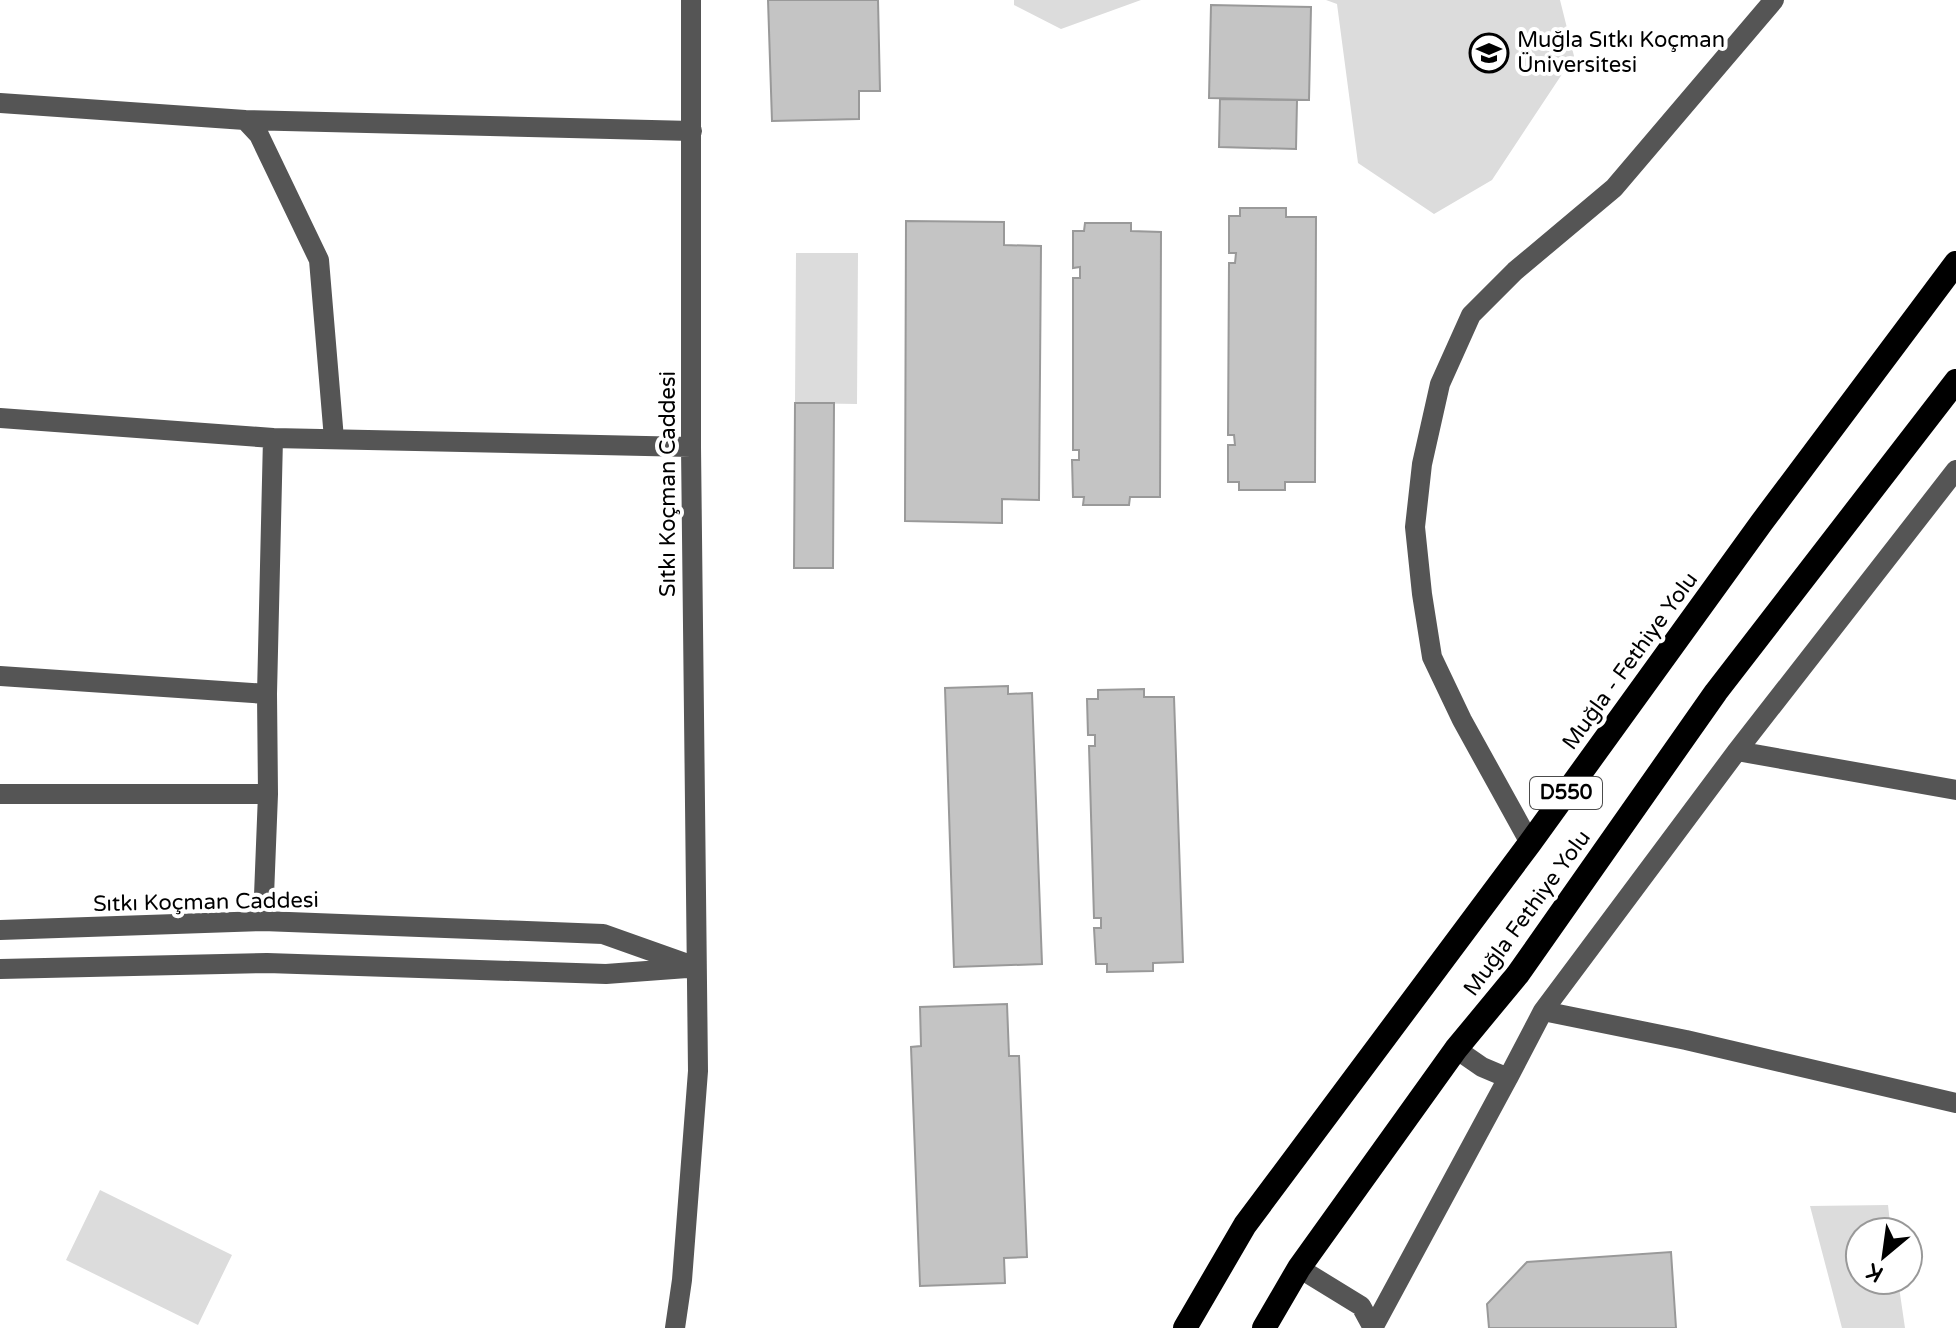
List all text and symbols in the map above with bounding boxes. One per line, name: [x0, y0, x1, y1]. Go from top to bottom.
place label: Muğla Sıtkı Koçman Üniversitesi: [1517, 27, 1725, 78]
school or university icon: Muğla Sıtkı Koçman Üniversitesi: [1468, 32, 1510, 74]
street label: Sıtkı Koçman Caddesi: [655, 371, 681, 597]
street label: Muğla - Fethiye Yolu: [1557, 567, 1703, 755]
road number: D550: [1530, 777, 1602, 809]
street label: Muğla Fethiye Yolu: [1458, 825, 1596, 1001]
street label: Sıtkı Koçman Caddesi: [93, 887, 319, 917]
north arrow: [1844, 1216, 1924, 1296]
text: K: [1862, 1258, 1888, 1288]

